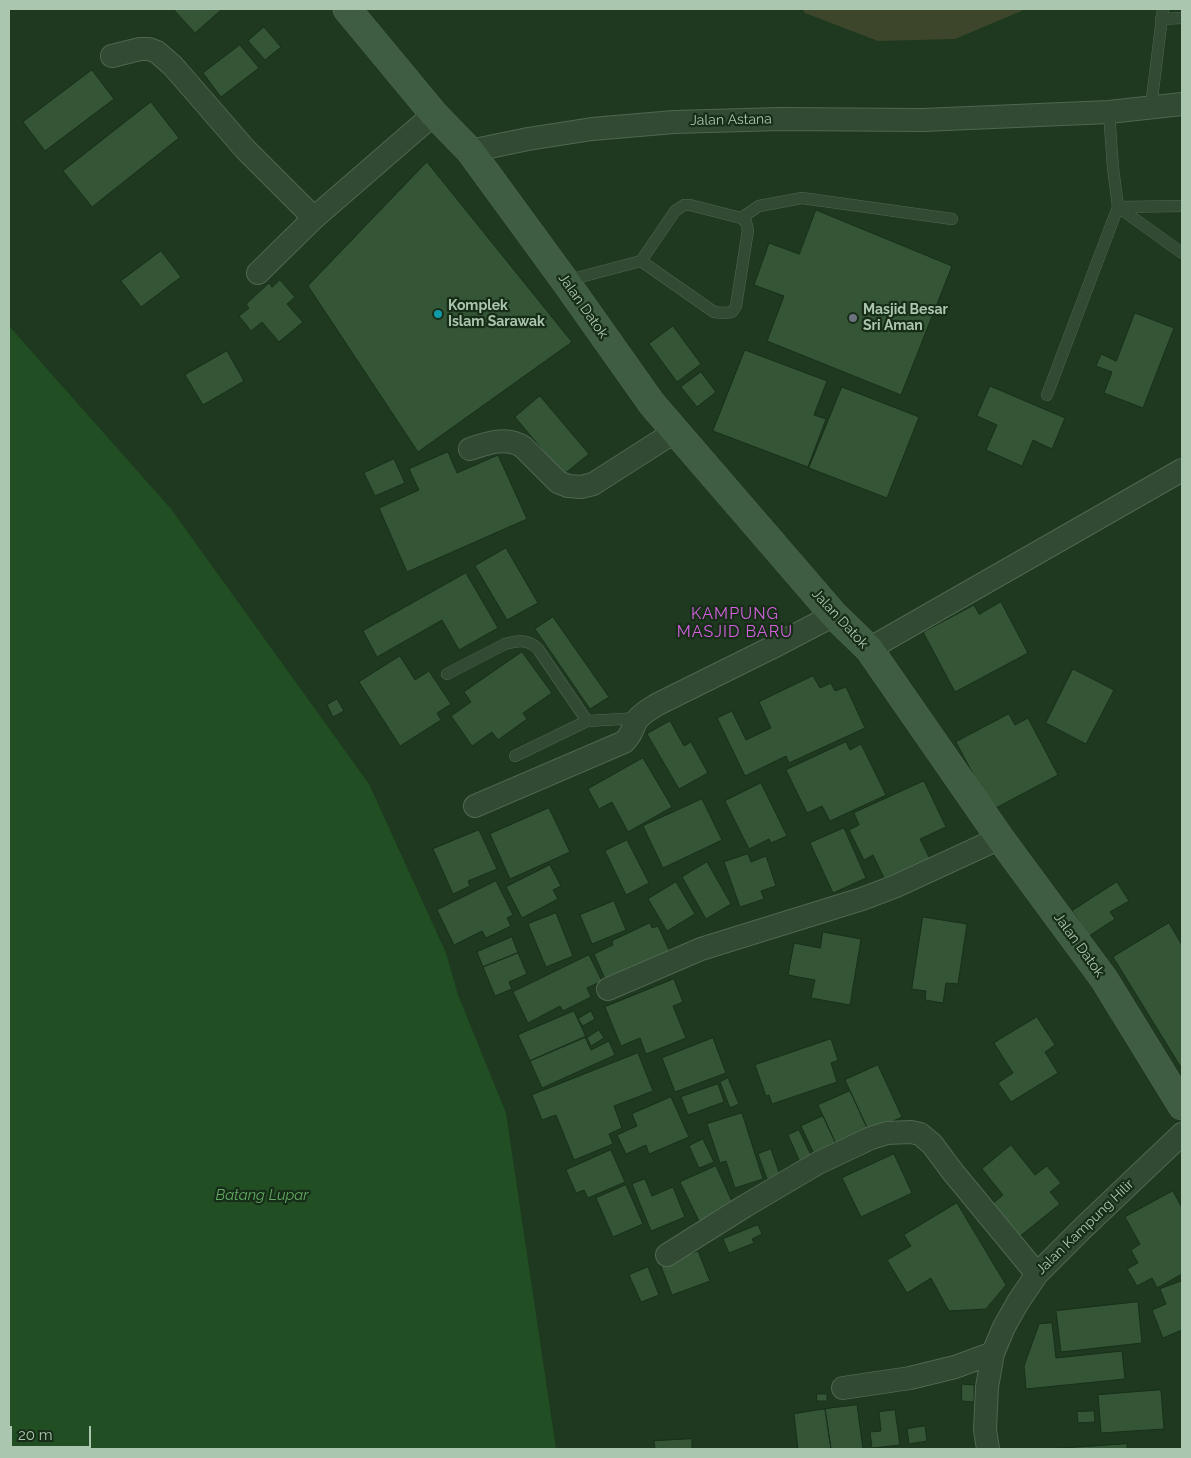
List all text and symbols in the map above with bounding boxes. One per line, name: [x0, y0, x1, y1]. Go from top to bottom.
street label: Jalan Astana: [690, 111, 772, 129]
street label: Jalan Datok: [555, 270, 611, 342]
place label: Komplek Islam Sarawak: [448, 298, 545, 331]
place label: Masjid Besar Sri Aman: [863, 302, 948, 334]
marker: Komplek Islam Sarawak: [432, 308, 444, 320]
marker: Masjid Besar Sri Aman: [847, 312, 859, 324]
street label: Jalan Datok: [808, 586, 872, 652]
district label: KAMPUNG MASJID BARU: [675, 604, 795, 642]
street label: Jalan Datok: [1050, 910, 1108, 980]
street label: Jalan Kampung Hilir: [1033, 1176, 1137, 1278]
water label: Batang Lupar: [216, 1186, 308, 1204]
scale bar: [12, 1416, 94, 1448]
text: 20 m: [18, 1426, 53, 1444]

